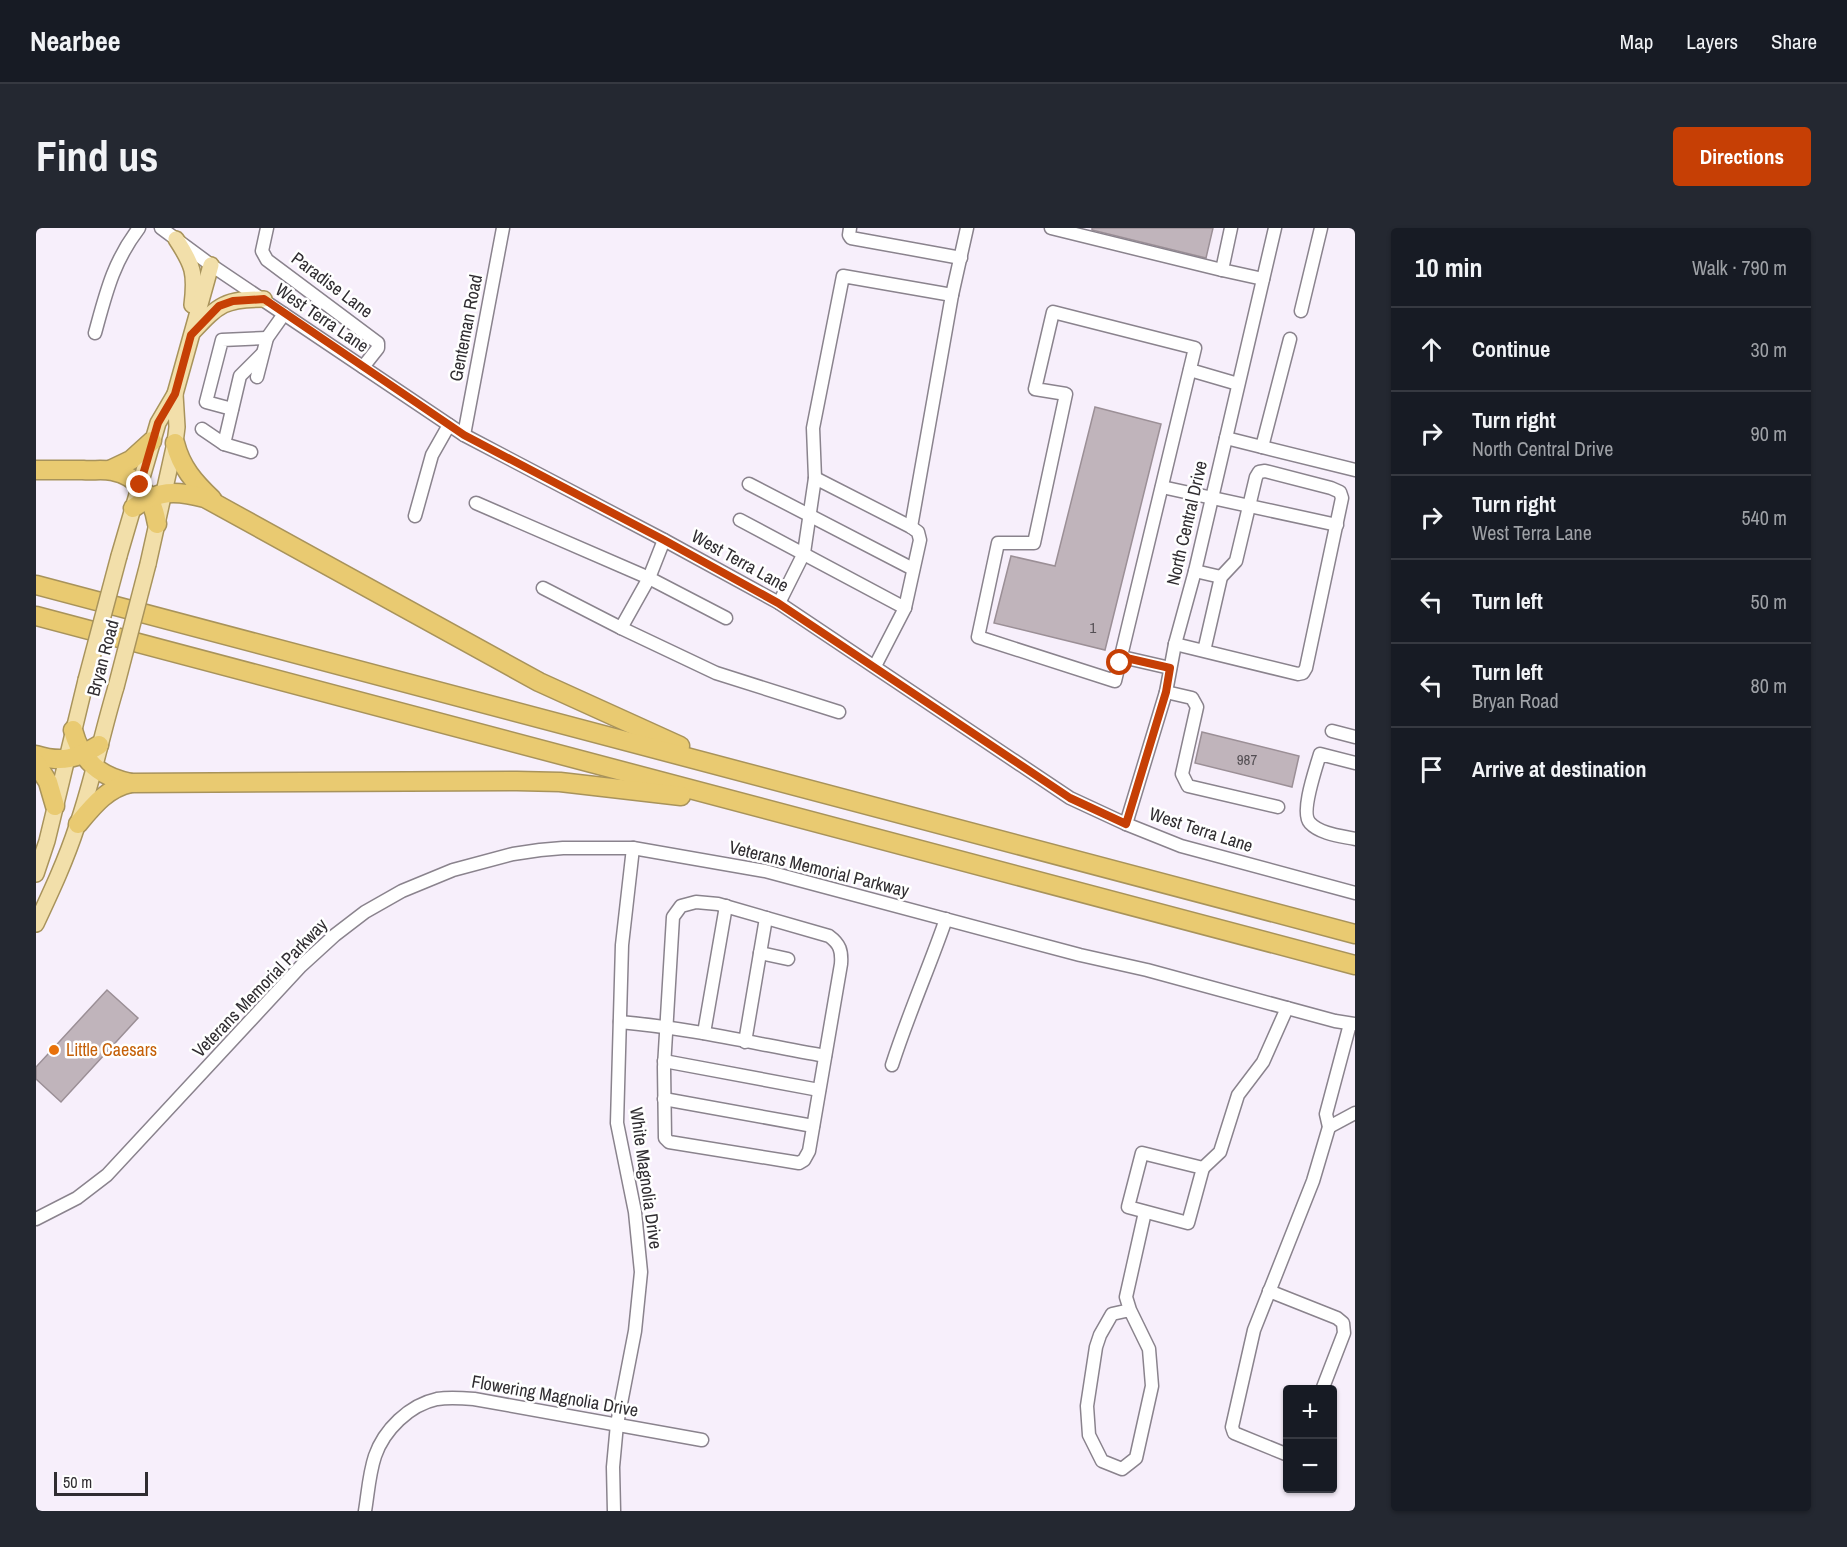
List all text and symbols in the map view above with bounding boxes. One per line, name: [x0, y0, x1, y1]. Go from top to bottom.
text: Nearbee: [30, 22, 121, 60]
text: Map: [1620, 27, 1653, 56]
text: Layers: [1686, 27, 1738, 56]
text: Share: [1771, 27, 1817, 56]
button: Directions: [1673, 127, 1811, 186]
text: Find us: [36, 128, 158, 184]
street label: Paradise Lane: [286, 246, 378, 323]
text: 10 min: [1415, 250, 1483, 285]
text: Walk · 790 m: [1692, 254, 1787, 281]
street label: Genteman Road: [443, 272, 488, 383]
street label: West Terra Lane: [271, 277, 374, 358]
icon: ahead: [1415, 333, 1448, 366]
text: Continue: [1472, 334, 1550, 364]
text: 30 m: [1751, 336, 1787, 363]
text: Turn right: [1472, 405, 1556, 435]
icon: right: [1415, 417, 1448, 450]
text: 90 m: [1751, 420, 1787, 447]
text: North Central Drive: [1472, 435, 1613, 462]
street label: North Central Drive: [1160, 458, 1213, 588]
route end: [126, 471, 152, 497]
text: Turn right: [1472, 489, 1556, 519]
icon: right: [1415, 501, 1448, 534]
text: 540 m: [1741, 504, 1787, 531]
text: West Terra Lane: [1472, 519, 1592, 546]
street label: West Terra Lane: [687, 523, 793, 598]
icon: left: [1415, 585, 1448, 618]
text: Turn left: [1472, 586, 1543, 616]
text: 50 m: [1751, 588, 1787, 615]
street label: Bryan Road: [80, 617, 125, 699]
house number: 1: [1090, 617, 1097, 638]
route start: [1106, 649, 1132, 675]
text: Turn left: [1472, 657, 1543, 687]
icon: left: [1415, 669, 1448, 702]
text: 80 m: [1751, 672, 1787, 699]
text: Bryan Road: [1472, 687, 1559, 714]
house number: 987: [1237, 749, 1257, 770]
icon: arrive: [1415, 753, 1448, 786]
text: Arrive at destination: [1472, 754, 1646, 784]
street label: West Terra Lane: [1146, 801, 1256, 858]
street label: Veterans Memorial Parkway: [727, 834, 912, 903]
street label: Veterans Memorial Parkway: [187, 912, 333, 1063]
place label: Little Caesars: [66, 1037, 157, 1062]
marker: Little Caesars: [47, 1043, 61, 1057]
street label: White Magnolia Drive: [624, 1106, 669, 1250]
street label: Flowering Magnolia Drive: [470, 1369, 640, 1422]
map controls: [1283, 1385, 1337, 1493]
button: +: [1283, 1385, 1337, 1439]
button: −: [1283, 1439, 1337, 1493]
scale bar: [54, 1469, 148, 1496]
text: 50 m: [63, 1471, 92, 1493]

